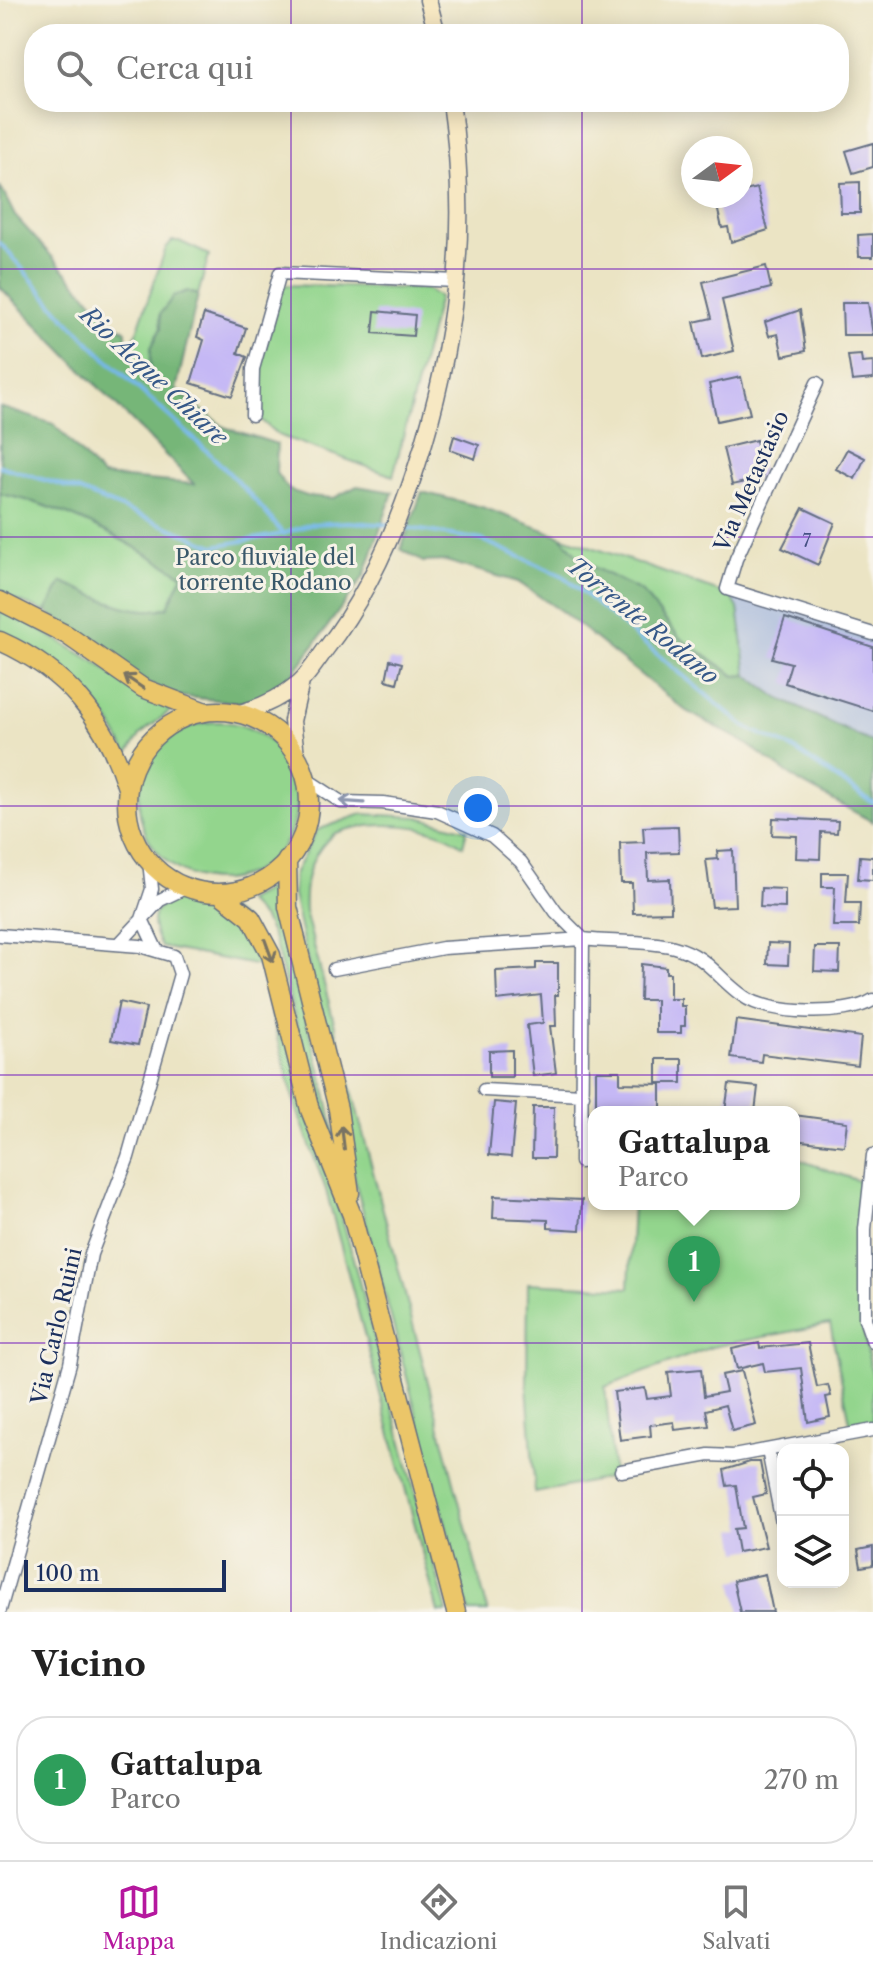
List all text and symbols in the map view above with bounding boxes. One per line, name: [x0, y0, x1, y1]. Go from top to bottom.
search box: [24, 24, 849, 112]
icon: search: [52, 46, 96, 90]
text: Cerca qui: [116, 50, 253, 87]
north arrow: [681, 136, 753, 208]
water label: Rio Acque Chiare: [73, 299, 235, 452]
street label: Via Metastasio: [708, 406, 795, 557]
house number: 7: [803, 530, 812, 552]
park label: Parco fluviale del torrente Rodano: [175, 544, 355, 596]
water label: Torrente Rodano: [562, 551, 725, 690]
one-way arrow: [123, 674, 146, 690]
your location: [458, 788, 498, 828]
one-way arrow: [339, 794, 365, 809]
one-way arrow: [262, 938, 277, 963]
popup: [588, 1106, 800, 1210]
text: Gattalupa: [618, 1124, 770, 1161]
one-way arrow: [335, 1126, 350, 1151]
text: Parco: [618, 1161, 689, 1193]
pin: 1: [668, 1236, 720, 1302]
street label: Via Carlo Ruini: [25, 1245, 88, 1408]
map controls: [777, 1444, 849, 1588]
button: locate: [777, 1444, 849, 1516]
button: layers: [777, 1516, 849, 1588]
scale bar: [24, 1556, 226, 1592]
text: 100 m: [36, 1560, 99, 1587]
text: Vicino: [32, 1643, 146, 1685]
text: Gattalupa: [110, 1746, 262, 1783]
text: 1: [54, 1764, 66, 1796]
text: 270 m: [764, 1764, 839, 1796]
text: Parco: [110, 1783, 181, 1815]
tab: Mappa: [102, 1880, 175, 1955]
tab: Indicazioni: [380, 1880, 497, 1955]
tab: Salvati: [702, 1880, 770, 1955]

